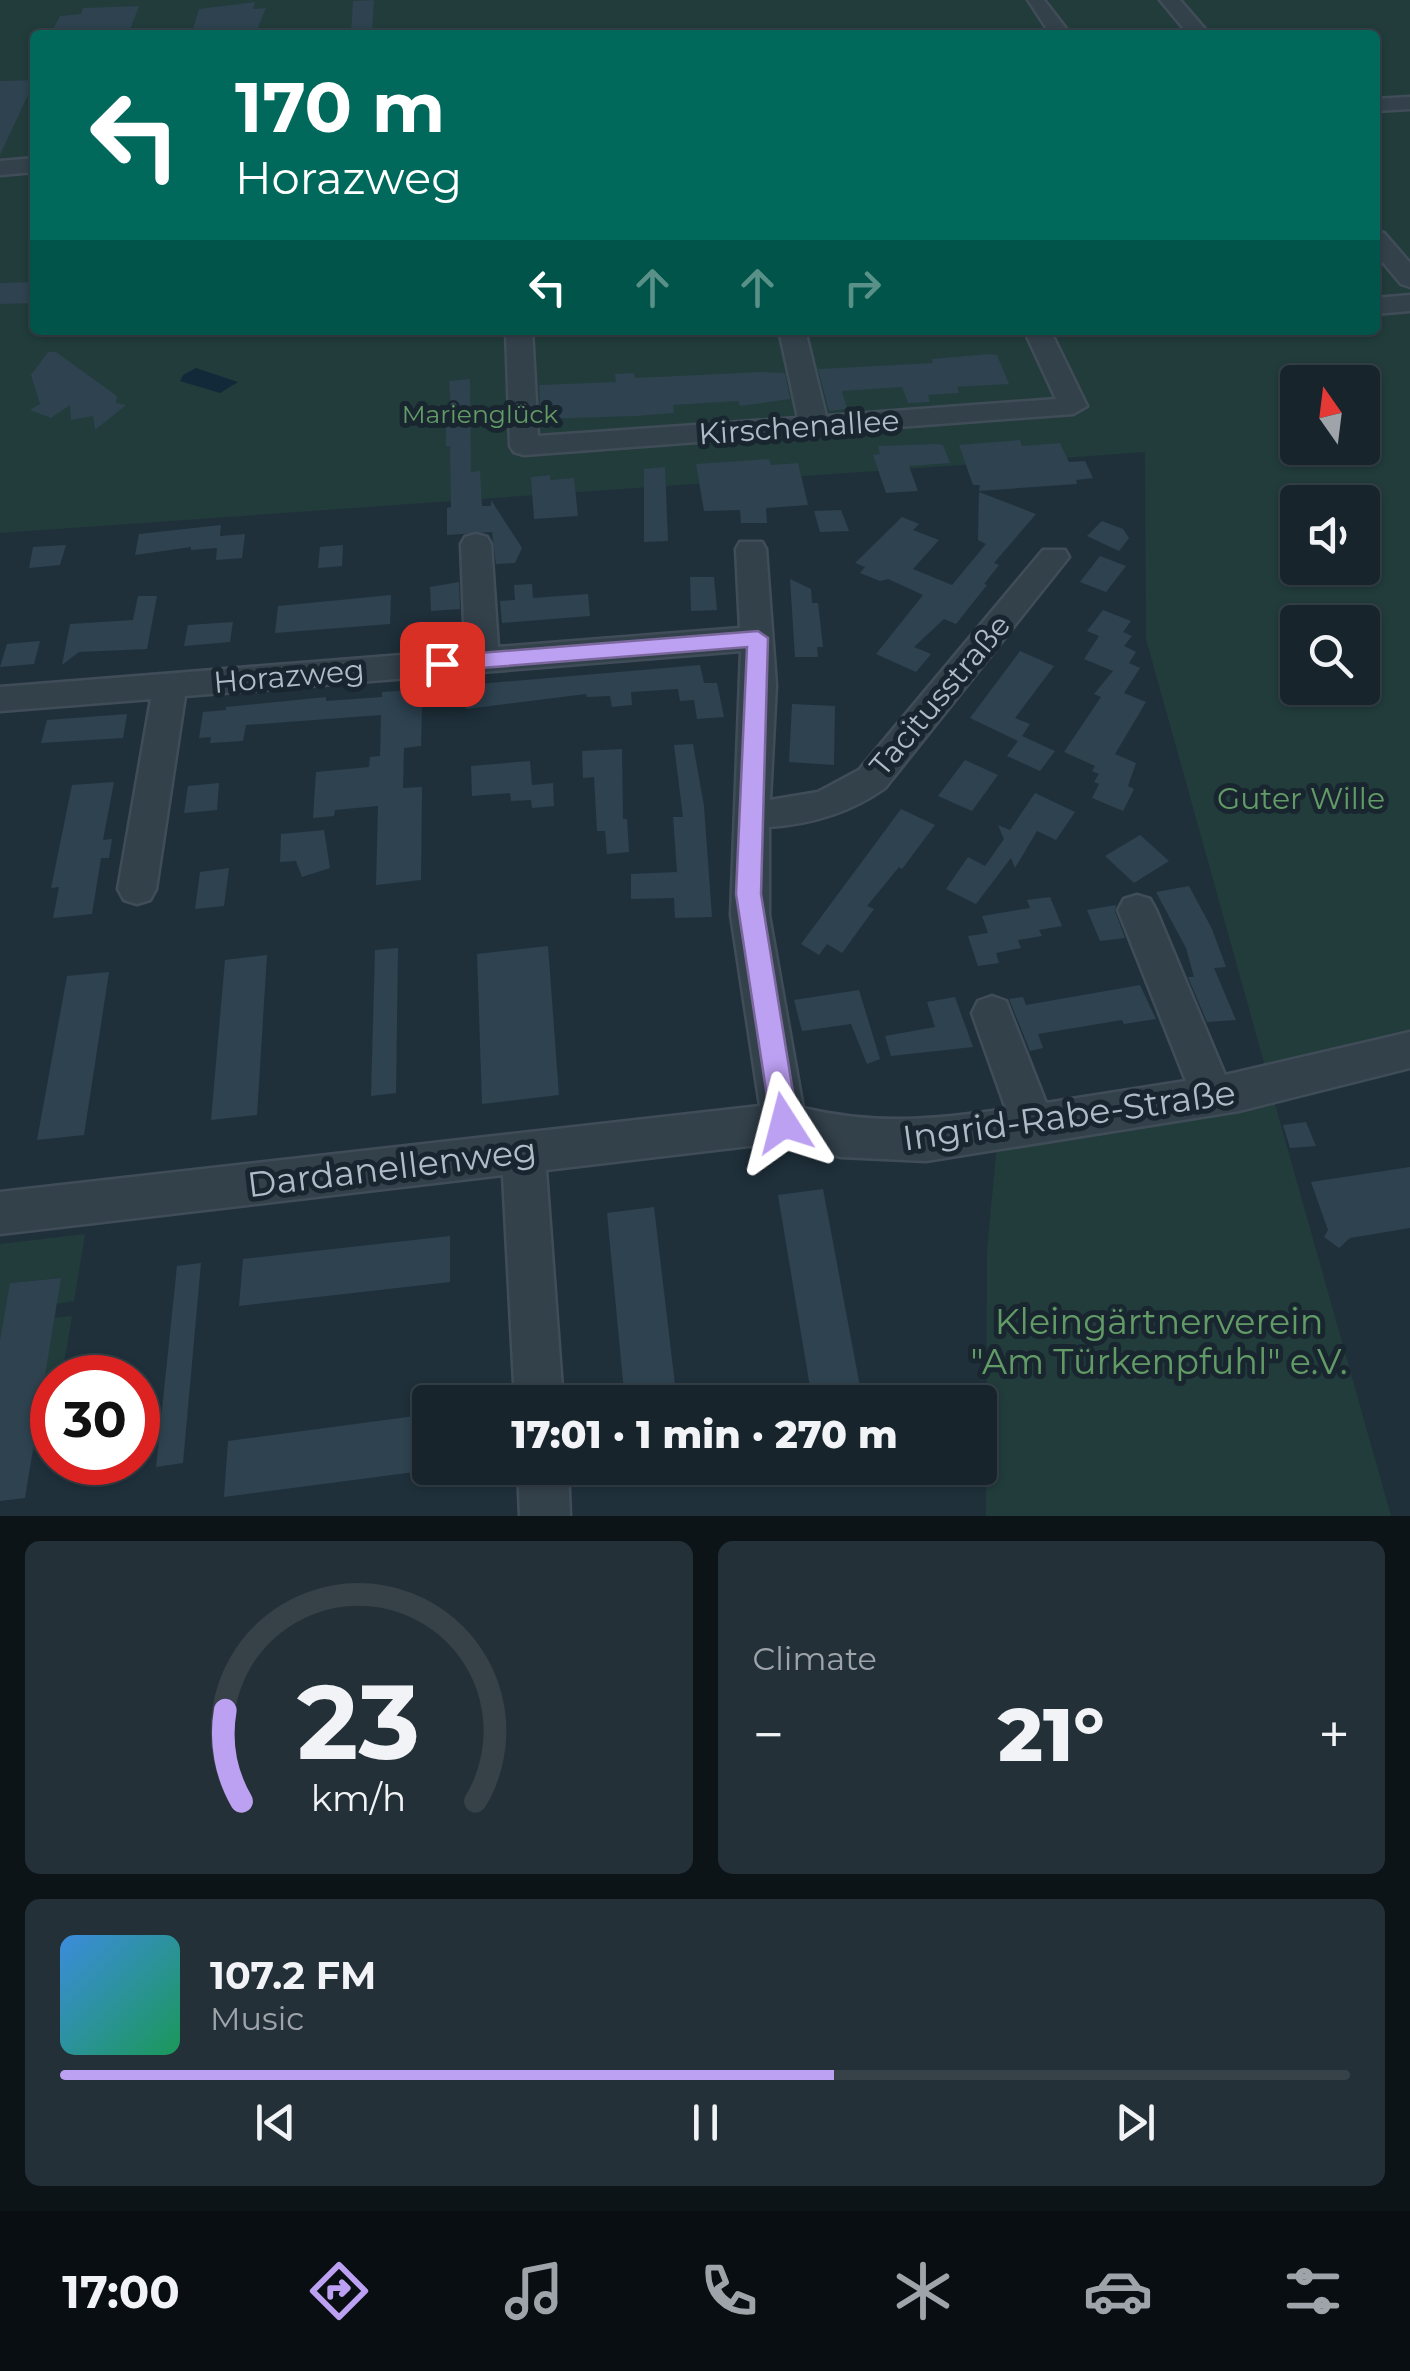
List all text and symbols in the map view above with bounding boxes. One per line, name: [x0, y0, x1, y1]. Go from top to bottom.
text: 170 m: [235, 64, 445, 150]
icon: left: [70, 70, 200, 200]
text: Horazweg: [235, 150, 462, 205]
icon: left: [520, 260, 575, 315]
icon: ahead: [625, 260, 680, 315]
icon: ahead: [730, 260, 785, 315]
icon: right: [835, 260, 890, 315]
north arrow: [1280, 365, 1380, 465]
map controls: [1280, 365, 1380, 705]
park label: Marienglück: [402, 399, 558, 429]
street label: Kirschenallee: [697, 402, 901, 452]
button: sound: [1280, 485, 1380, 585]
button: search: [1280, 605, 1380, 705]
street label: Tacitusstraße: [862, 607, 1018, 783]
pin: [400, 622, 485, 707]
icon: arrive: [415, 637, 470, 692]
street label: Horazweg: [212, 651, 366, 701]
park label: Guter Wille: [1217, 780, 1385, 817]
street label: Ingrid-Rabe-Straße: [900, 1070, 1238, 1160]
position arrow: [732, 1071, 836, 1175]
street label: Dardanellenweg: [245, 1128, 539, 1206]
park label: Kleingärtnerverein "Am Türkenpfuhl" e.V.: [970, 1300, 1348, 1383]
speed limit sign: 30: [30, 1355, 160, 1485]
text: 17:01 · 1 min · 270 m: [511, 1411, 898, 1458]
text: Climate: [753, 1639, 877, 1678]
text: 23: [297, 1658, 420, 1785]
text: 21°: [998, 1688, 1105, 1780]
text: −: [753, 1701, 784, 1768]
text: +: [1318, 1701, 1350, 1768]
text: km/h: [311, 1776, 406, 1820]
text: 107.2 FM: [210, 1952, 376, 1999]
text: Music: [210, 1999, 304, 2038]
icon: previous: [248, 2095, 303, 2150]
icon: pause: [678, 2095, 733, 2150]
icon: next: [1108, 2095, 1163, 2150]
icon: directions: [304, 2256, 374, 2326]
icon: music: [499, 2256, 569, 2326]
icon: phone: [694, 2256, 764, 2326]
icon: climate: [888, 2256, 958, 2326]
icon: car: [1083, 2256, 1153, 2326]
icon: filters: [1278, 2256, 1348, 2326]
text: 17:00: [62, 2264, 180, 2319]

